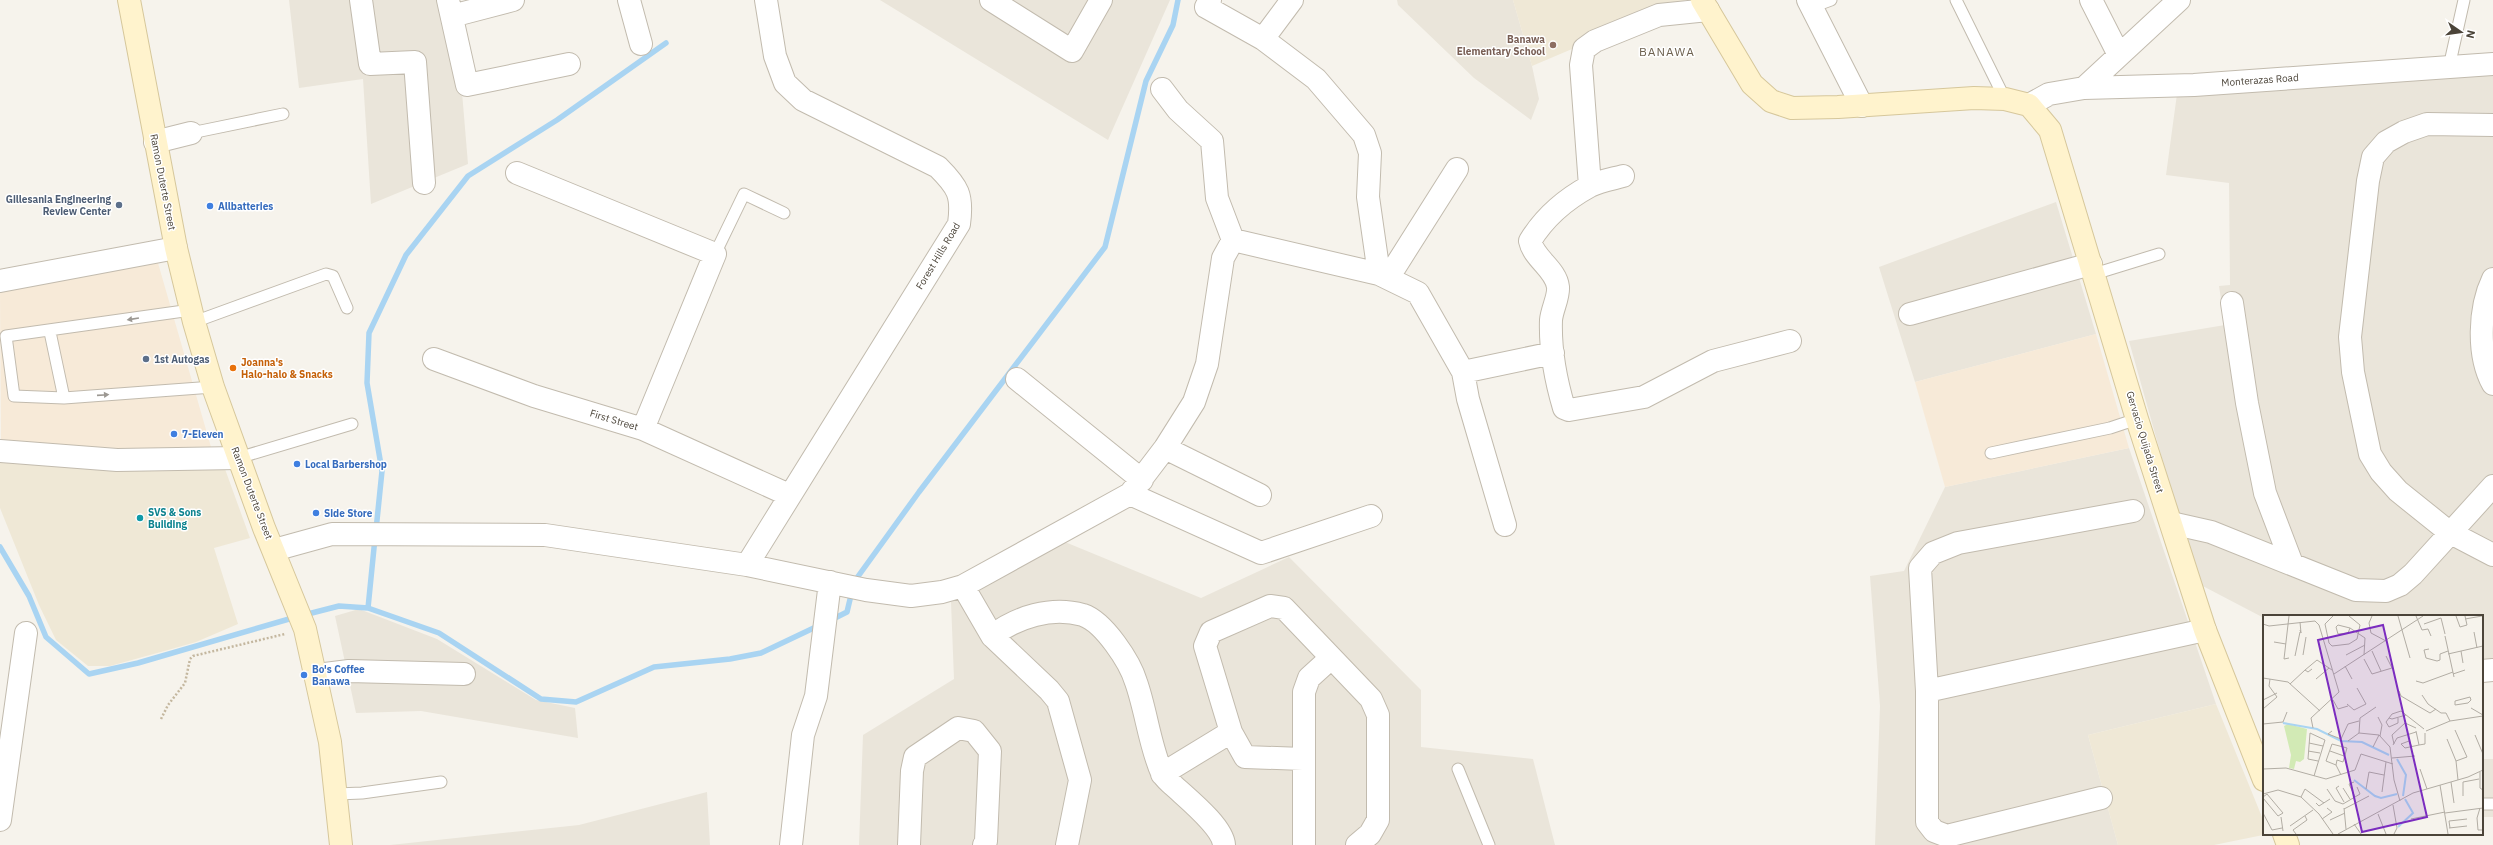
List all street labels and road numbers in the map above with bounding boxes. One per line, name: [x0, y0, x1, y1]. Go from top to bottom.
street label: Monterazas Road: [2221, 71, 2299, 89]
street label: Ramon Duterte Street: [147, 133, 179, 232]
street label: Forest Hills Road: [913, 220, 963, 292]
street label: Gervacio Quijada Street: [2123, 389, 2167, 495]
street label: First Street: [588, 406, 640, 434]
street label: Ramon Duterte Street: [228, 445, 276, 541]

